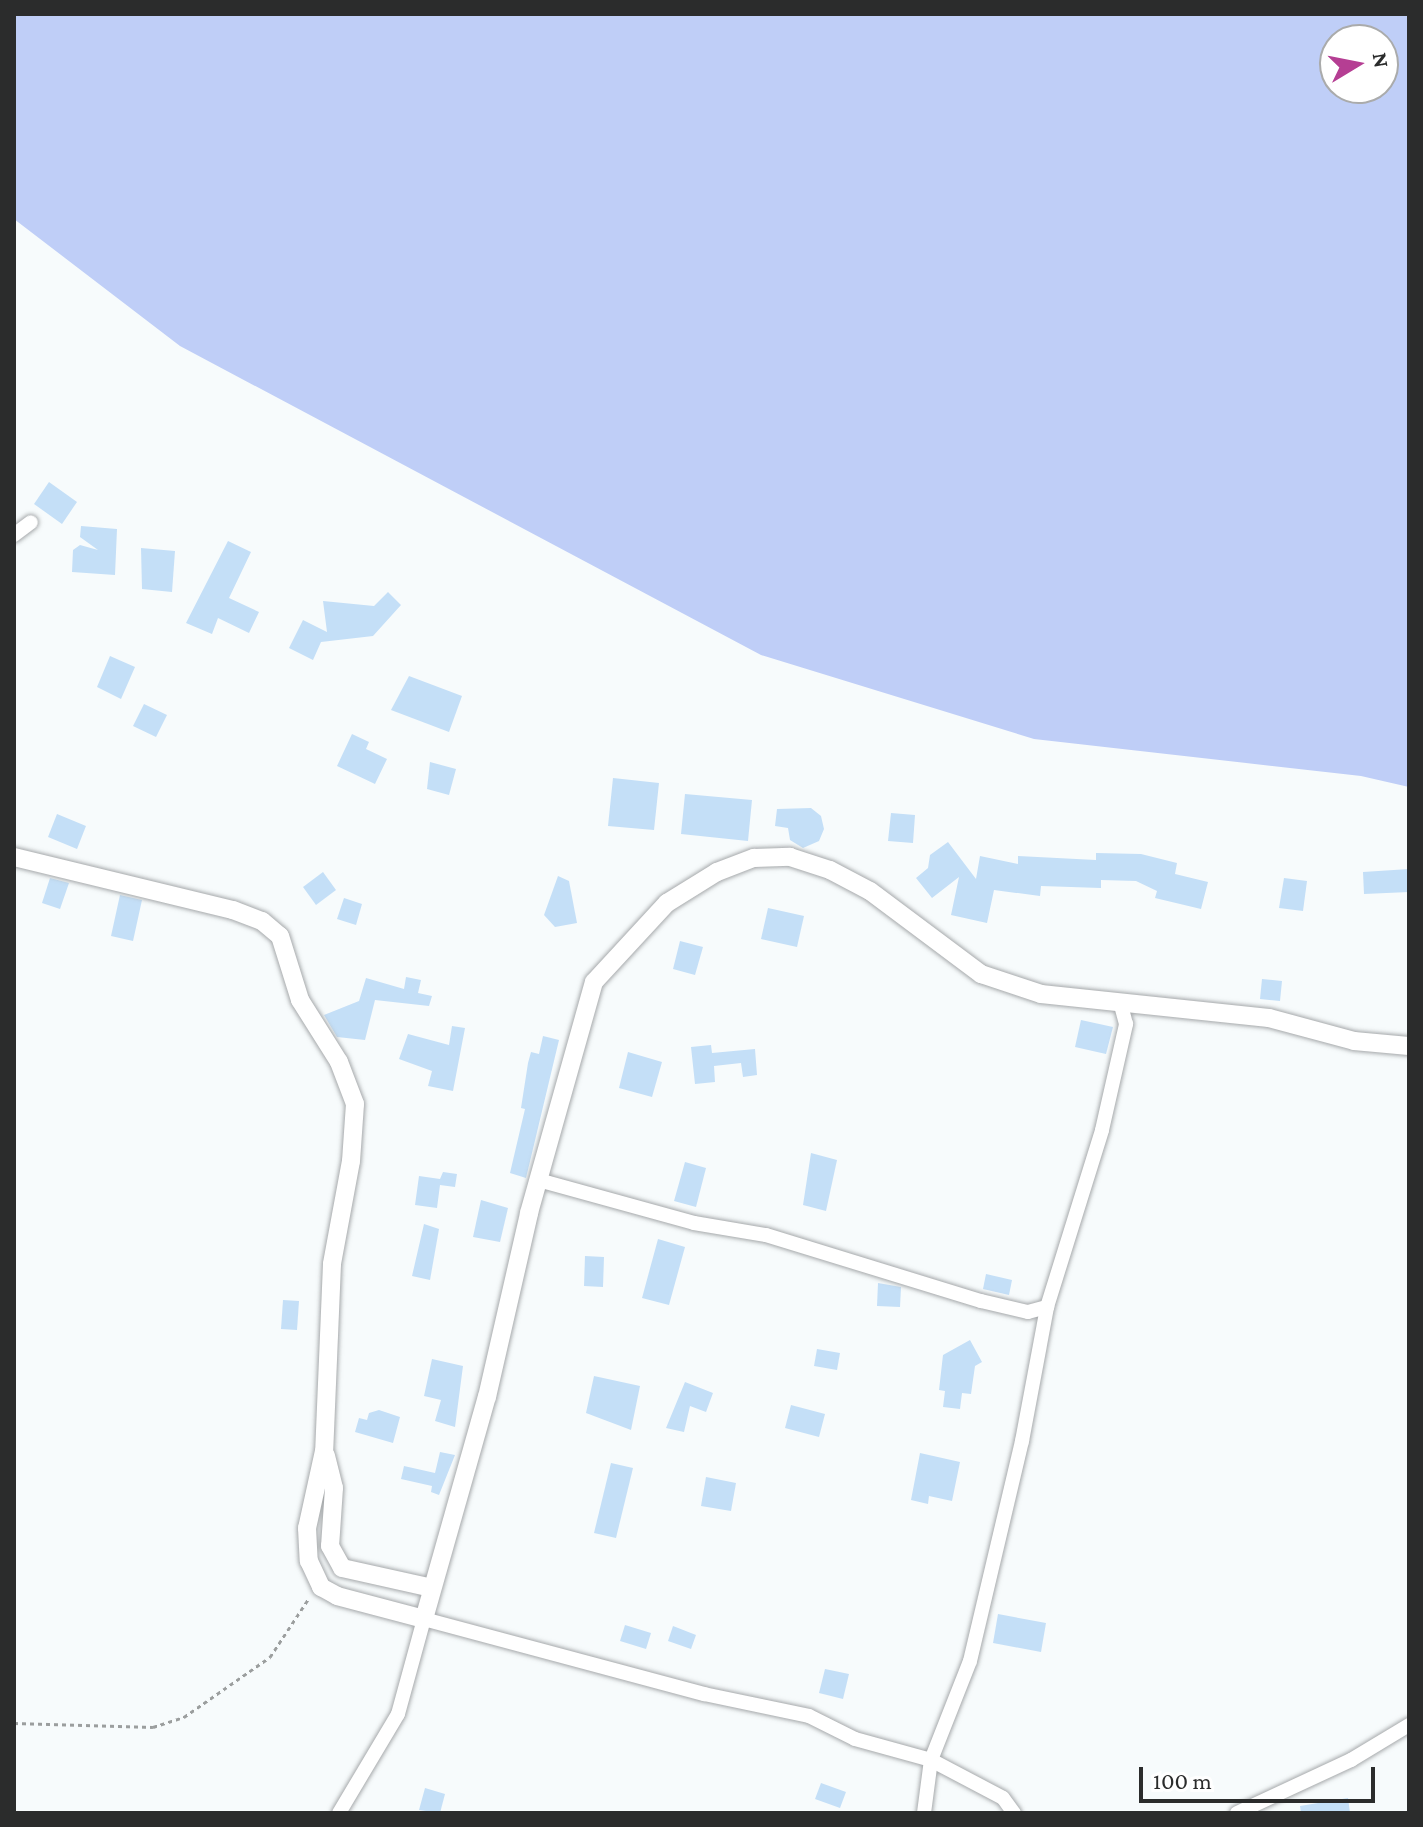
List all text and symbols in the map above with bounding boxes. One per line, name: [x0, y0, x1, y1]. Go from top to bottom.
north arrow: [1319, 24, 1399, 104]
text: N: [1368, 51, 1395, 70]
scale bar: [1143, 1751, 1379, 1801]
text: 100 m: [1153, 1767, 1212, 1794]

